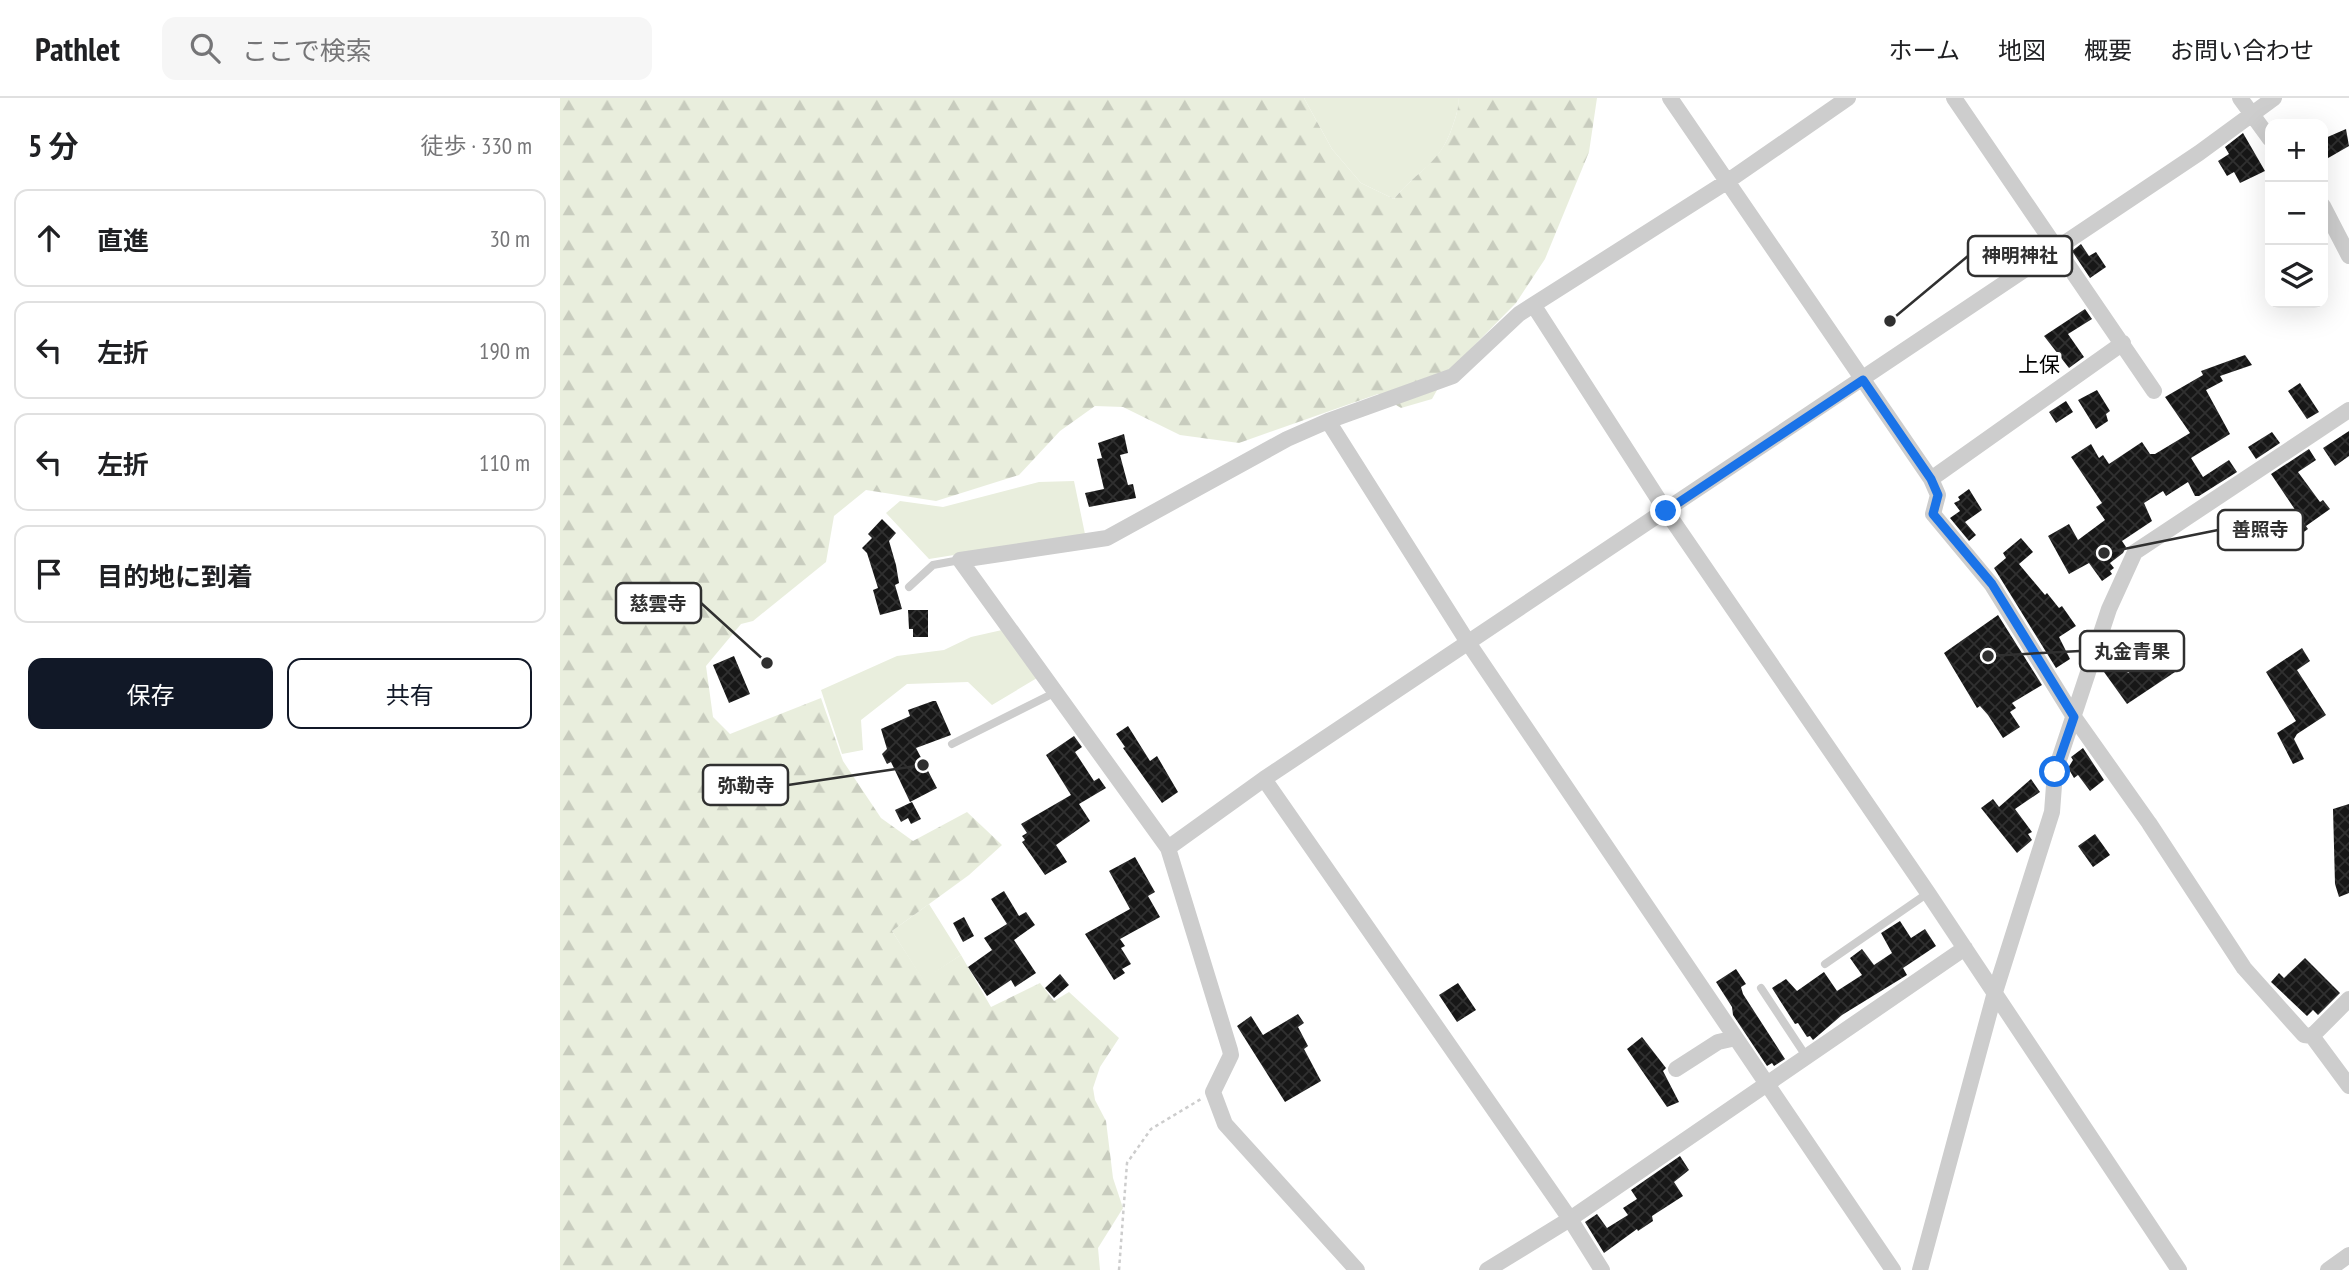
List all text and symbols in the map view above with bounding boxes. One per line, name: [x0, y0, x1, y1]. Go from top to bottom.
search box: [162, 17, 652, 80]
text: Pathlet: [35, 27, 120, 70]
icon: search: [186, 29, 224, 67]
text: ここで検索: [242, 34, 372, 67]
text: ホーム: [1889, 35, 1960, 66]
text: 地図: [1998, 35, 2046, 66]
text: 概要: [2084, 35, 2132, 66]
text: お問い合わせ: [2170, 35, 2314, 66]
map controls: [2265, 119, 2328, 308]
button: +: [2265, 119, 2328, 182]
text: 5 分: [28, 126, 79, 165]
text: 徒歩 · 330 m: [420, 131, 532, 160]
button: −: [2265, 182, 2328, 245]
icon: ahead: [30, 219, 68, 257]
text: 直進: [97, 224, 149, 257]
text: 30 m: [489, 224, 530, 253]
callout: 神明神社: [1968, 236, 2072, 276]
text: 神明神社: [1982, 243, 2058, 267]
button: layers: [2265, 245, 2328, 308]
icon: left: [30, 331, 68, 369]
text: 左折: [97, 336, 149, 369]
text: 190 m: [479, 336, 530, 365]
district label: 上保: [2018, 351, 2060, 378]
icon: left: [30, 443, 68, 481]
text: 左折: [97, 448, 149, 481]
text: 110 m: [479, 448, 530, 477]
route end: [1650, 495, 1681, 526]
callout: 善照寺: [2218, 510, 2303, 550]
text: 善照寺: [2231, 517, 2289, 541]
icon: arrive: [30, 555, 68, 593]
text: 目的地に到着: [97, 560, 253, 593]
callout: 慈雲寺: [616, 583, 701, 623]
text: 慈雲寺: [629, 591, 687, 615]
callout: 丸金青果: [2080, 631, 2184, 671]
text: 丸金青果: [2094, 639, 2170, 663]
button: 保存: [28, 658, 273, 729]
button: 共有: [287, 658, 532, 729]
route start: [2039, 756, 2070, 787]
callout: 弥勒寺: [703, 765, 788, 805]
text: 弥勒寺: [717, 773, 775, 797]

